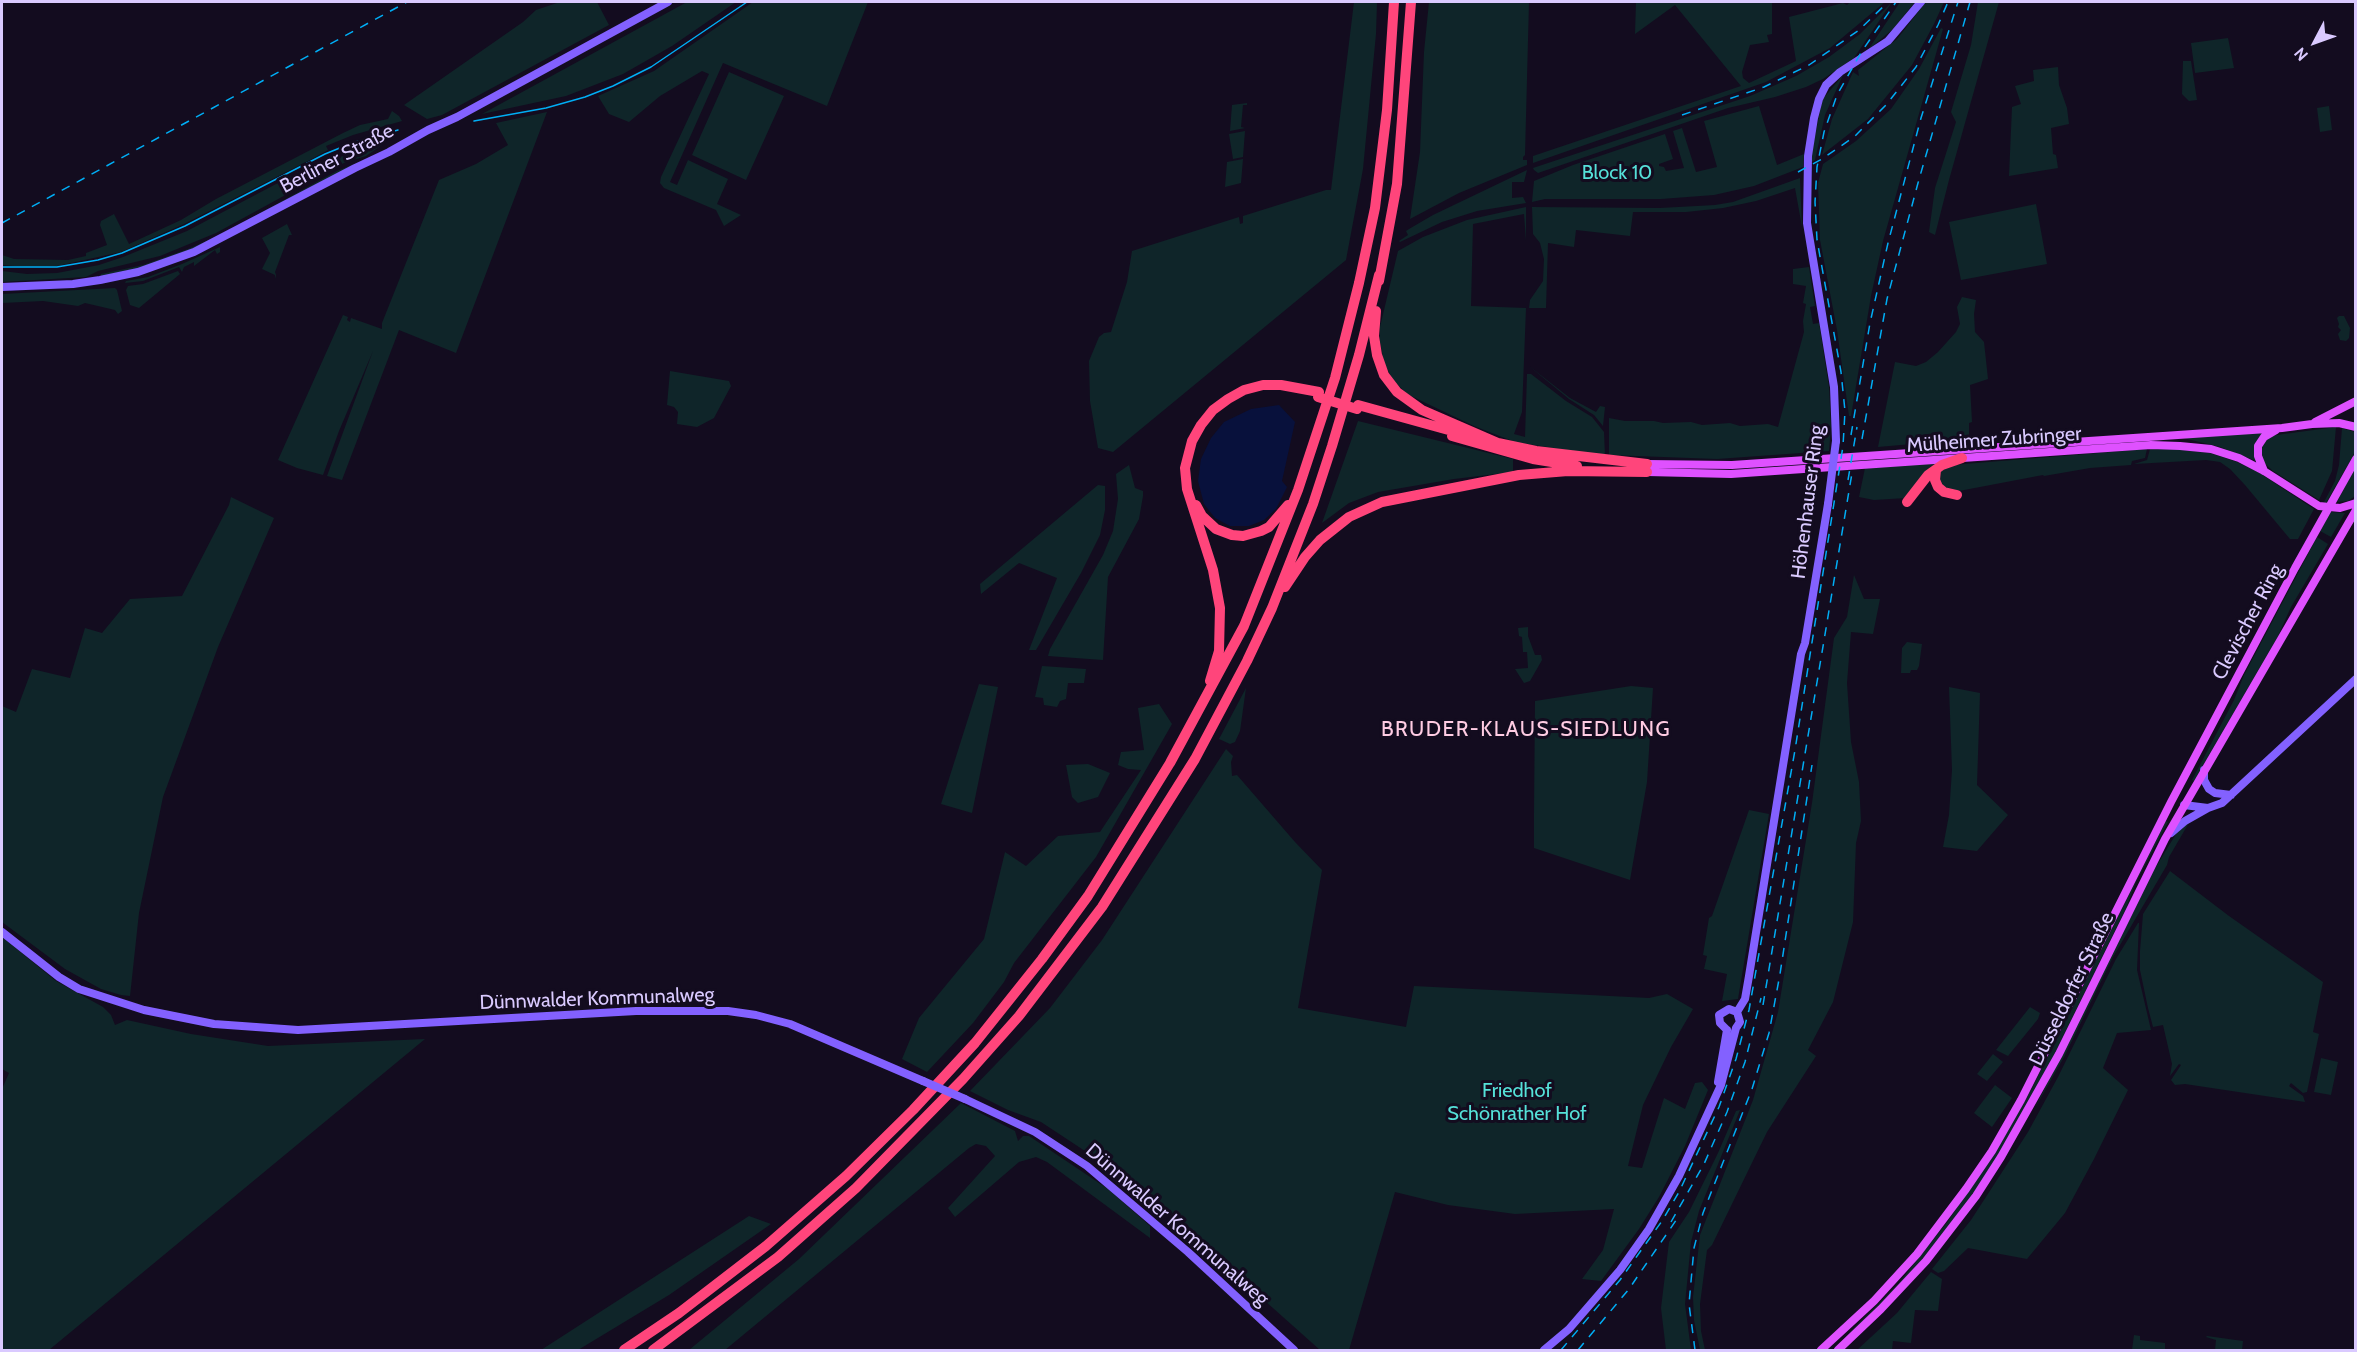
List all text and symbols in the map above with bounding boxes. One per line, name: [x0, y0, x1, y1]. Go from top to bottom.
north arrow: [2285, 12, 2345, 72]
text: N: [2290, 44, 2312, 65]
street label: Berliner Straße: [276, 119, 398, 199]
park label: Block 10: [1582, 161, 1652, 185]
street label: Mülheimer Zubringer: [1906, 422, 2082, 458]
street label: Höhenhauser Ring: [1787, 424, 1829, 580]
street label: Clevischer Ring: [2207, 560, 2289, 684]
district label: BRUDER-KLAUS-SIEDLUNG: [1381, 717, 1671, 743]
street label: Düsseldorfer Straße: [2024, 908, 2120, 1070]
street label: Dünnwalder Kommunalweg: [479, 983, 715, 1015]
park label: Friedhof Schönrather Hof: [1447, 1079, 1587, 1126]
street label: Dünnwalder Kommunalweg: [1080, 1139, 1274, 1311]

